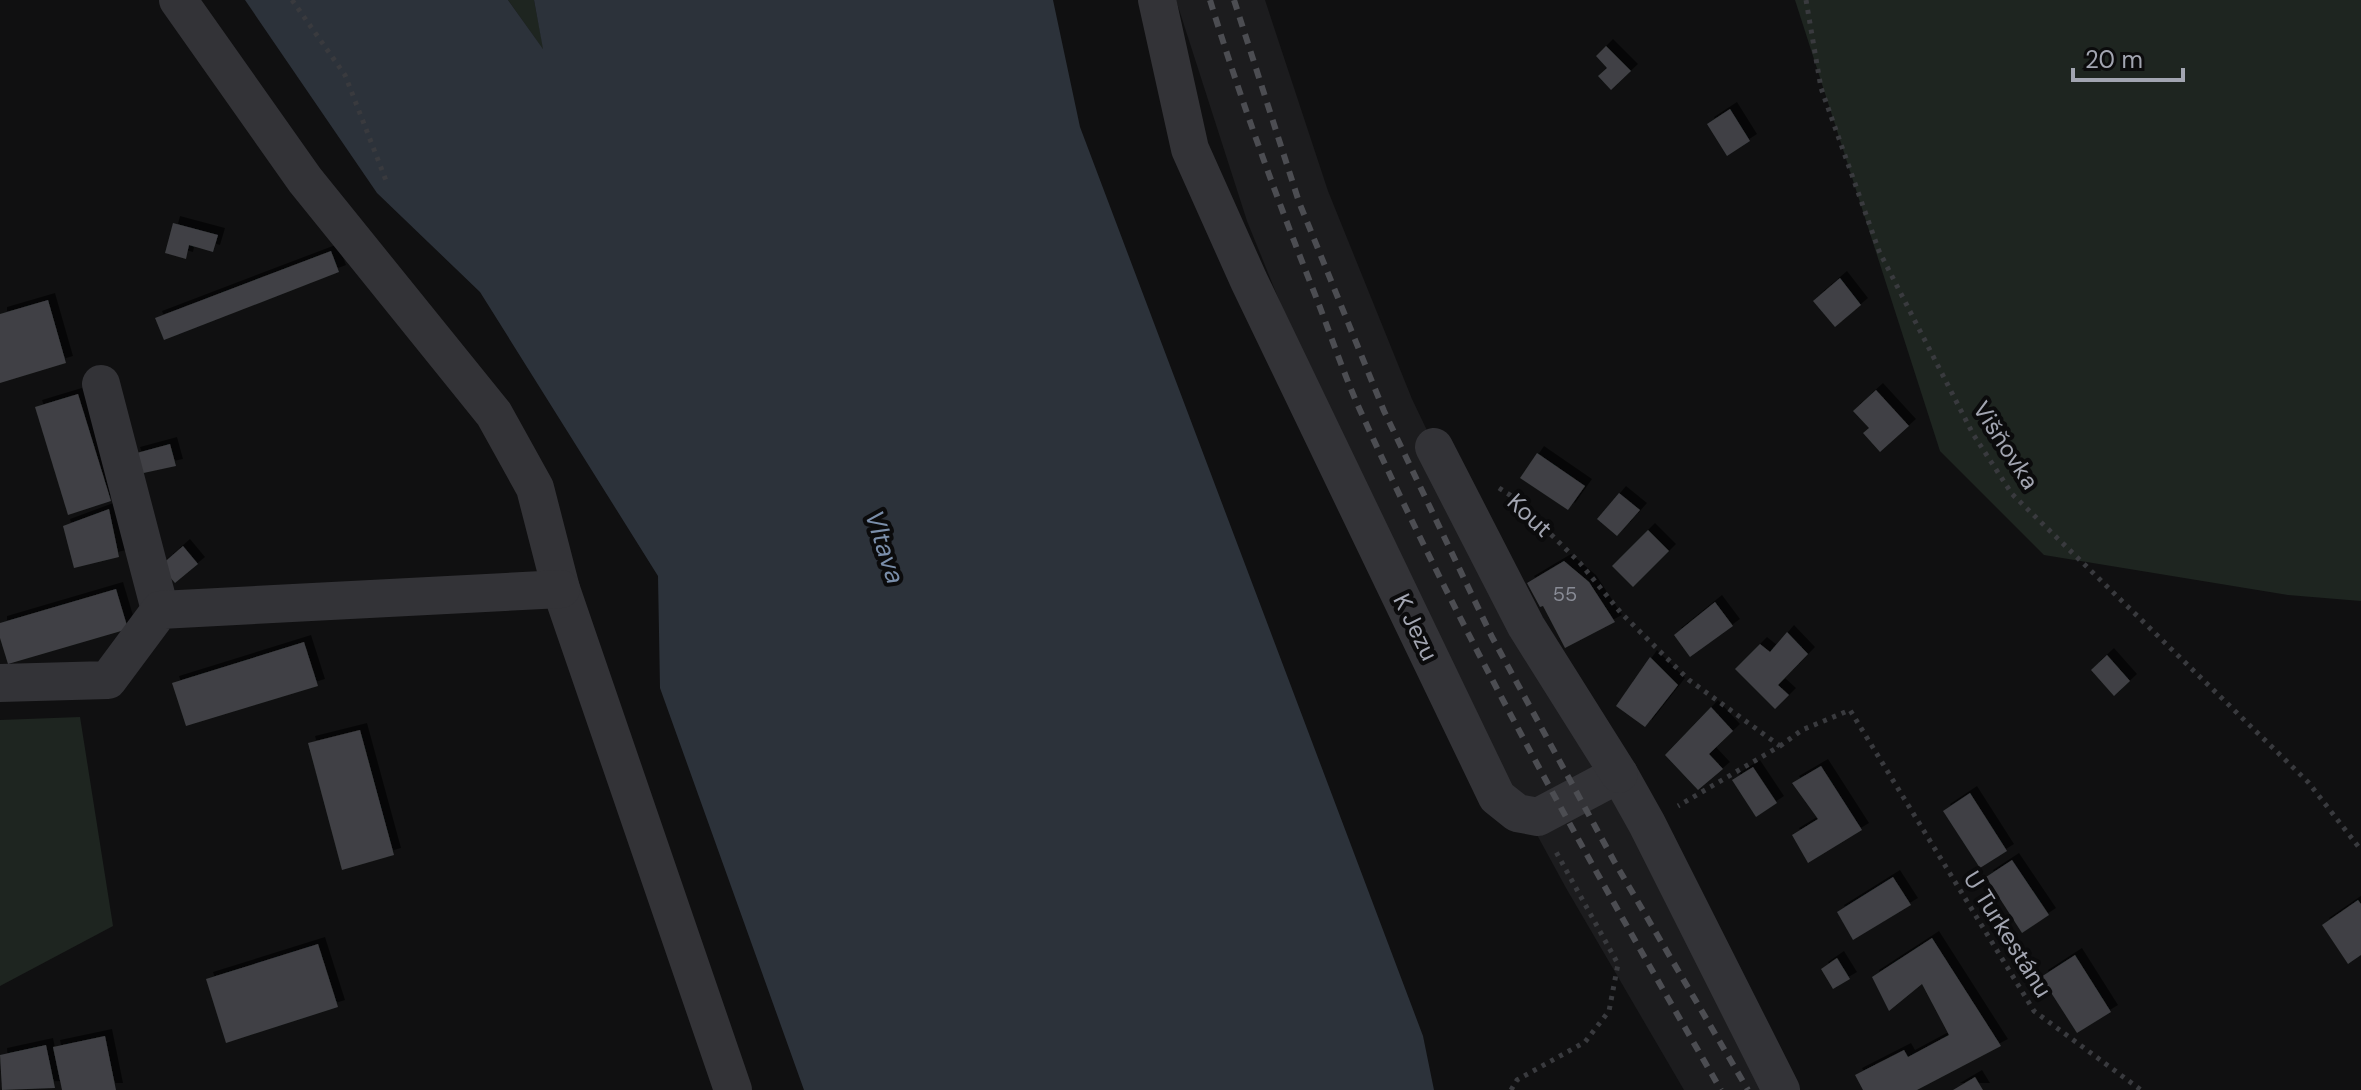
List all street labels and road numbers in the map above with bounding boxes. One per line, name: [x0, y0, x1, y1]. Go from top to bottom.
street label: Višňovka: [1966, 395, 2046, 495]
street label: Kout: [1501, 486, 1559, 544]
street label: K Jezu: [1387, 588, 1445, 666]
street label: U Turkestánu: [1957, 865, 2059, 1003]

